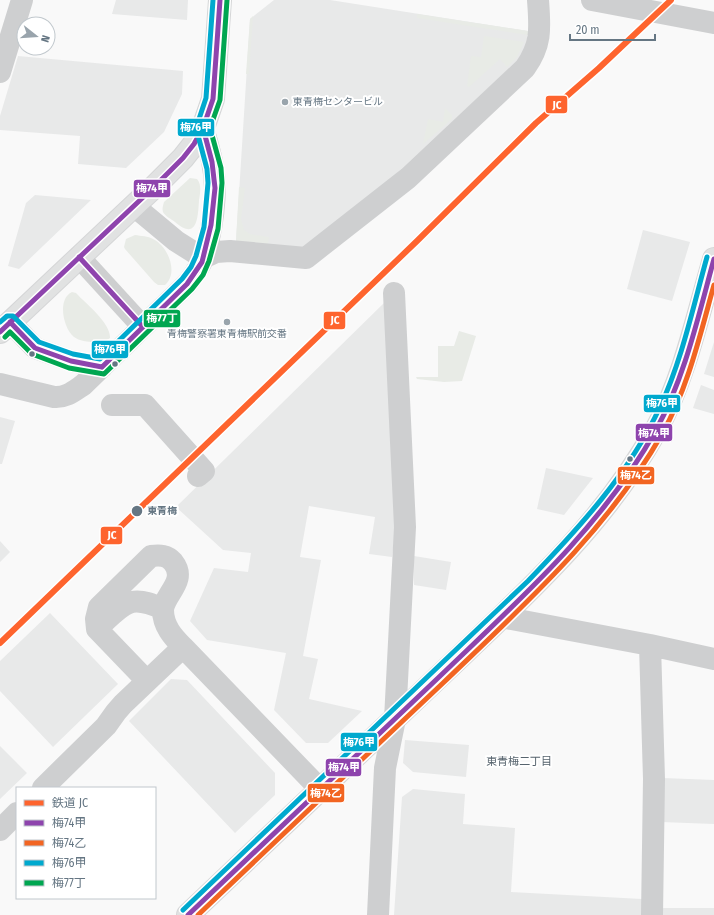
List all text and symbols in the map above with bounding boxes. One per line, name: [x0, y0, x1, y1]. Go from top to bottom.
north arrow: [16, 16, 56, 56]
scale bar: [570, 16, 655, 42]
text: 20 m: [576, 23, 600, 37]
text: N: [38, 34, 52, 44]
line badge: JC: [545, 95, 568, 114]
place label: 東青梅センタービル: [293, 96, 383, 108]
marker: 東青梅センタービル: [280, 97, 290, 107]
text: JC: [552, 99, 562, 112]
line badge: 梅76甲: [177, 118, 215, 137]
text: 梅76甲: [180, 121, 212, 134]
line badge: 梅74甲: [133, 179, 171, 198]
text: 梅74甲: [136, 182, 168, 195]
line badge: 梅77丁: [143, 309, 181, 328]
line badge: JC: [323, 311, 346, 330]
text: 梅77丁: [146, 312, 178, 325]
text: JC: [330, 314, 340, 327]
marker: 青梅警察署東青梅駅前交番: [222, 317, 232, 327]
place label: 青梅警察署東青梅駅前交番: [167, 328, 287, 340]
line badge: 梅76甲: [91, 340, 129, 359]
text: 梅76甲: [94, 343, 126, 356]
unlabelled marker: [27, 349, 37, 359]
unlabelled marker: [110, 359, 120, 369]
line badge: 梅76甲: [643, 394, 681, 413]
text: 梅76甲: [646, 397, 678, 410]
line badge: 梅74甲: [635, 423, 673, 442]
text: 梅74甲: [638, 427, 670, 440]
unlabelled marker: [625, 454, 635, 464]
line badge: 梅74乙: [617, 466, 655, 485]
text: 梅74乙: [620, 469, 652, 482]
marker: 東青梅: [130, 504, 144, 518]
place label: 東青梅: [147, 505, 177, 517]
line badge: JC: [100, 526, 123, 545]
text: JC: [107, 529, 117, 542]
line badge: 梅76甲: [340, 732, 378, 752]
text: 梅76甲: [343, 736, 375, 749]
district label: 東青梅二丁目: [486, 755, 552, 768]
line badge: 梅74甲: [325, 758, 362, 777]
text: 梅74甲: [328, 761, 360, 774]
line badge: 梅74乙: [307, 783, 345, 803]
legend: [16, 787, 156, 899]
text: 梅74乙: [310, 787, 342, 800]
text: 鉄道 JC: [52, 796, 88, 810]
text: 梅74甲: [52, 816, 86, 830]
text: 梅74乙: [52, 836, 86, 850]
text: 梅76甲: [52, 856, 87, 870]
text: 梅77丁: [52, 876, 86, 890]

